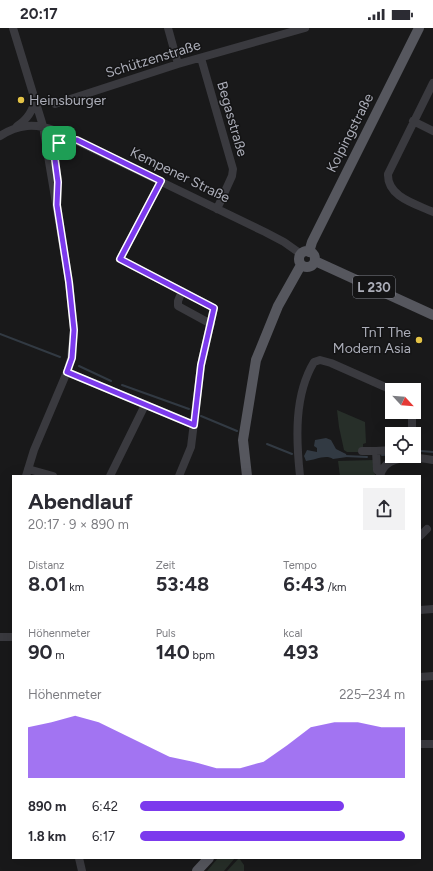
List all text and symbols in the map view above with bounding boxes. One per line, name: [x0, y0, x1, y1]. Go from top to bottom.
text: 20:17: [20, 5, 58, 23]
street label: Schützenstraße: [103, 36, 203, 82]
street label: Begasstraße: [213, 79, 251, 159]
street label: Kolpingstraße: [323, 90, 377, 175]
place label: Heinsburger: [29, 92, 106, 109]
marker: Heinsburger: [16, 95, 26, 105]
pin: [42, 126, 76, 160]
icon: arrive: [48, 132, 70, 154]
street label: Kempener Straße: [127, 143, 233, 207]
road number: L 230: [353, 276, 395, 298]
place label: TnT The Modern Asia: [333, 324, 411, 357]
marker: TnT The Modern Asia: [414, 335, 424, 345]
north arrow: [385, 383, 421, 419]
map controls: [385, 383, 421, 463]
button: locate: [385, 427, 421, 463]
text: Abendlauf: [28, 488, 133, 515]
button: share: [363, 488, 405, 530]
text: 20:17 · 9 × 890 m: [28, 517, 129, 532]
text: Distanz: [28, 559, 65, 572]
text: Zeit: [156, 559, 175, 572]
text: Tempo: [283, 559, 317, 572]
text: 8.01: [28, 572, 67, 596]
text: 53:48: [156, 572, 209, 596]
text: 6:43: [283, 572, 325, 596]
text: km: [67, 581, 84, 594]
text: /km: [325, 581, 346, 594]
text: Höhenmeter: [28, 627, 90, 640]
text: Puls: [156, 627, 176, 640]
text: kcal: [283, 627, 303, 640]
text: 90: [28, 640, 53, 664]
text: 140: [156, 640, 190, 664]
text: 493: [283, 640, 319, 664]
text: m: [53, 649, 65, 662]
text: bpm: [190, 649, 215, 662]
text: Höhenmeter: [28, 687, 101, 702]
text: 225–234 m: [339, 687, 405, 702]
text: 890 m: [28, 799, 66, 814]
text: 6:42: [92, 799, 118, 814]
text: 1.8 km: [28, 829, 66, 844]
text: 6:17: [92, 829, 115, 844]

